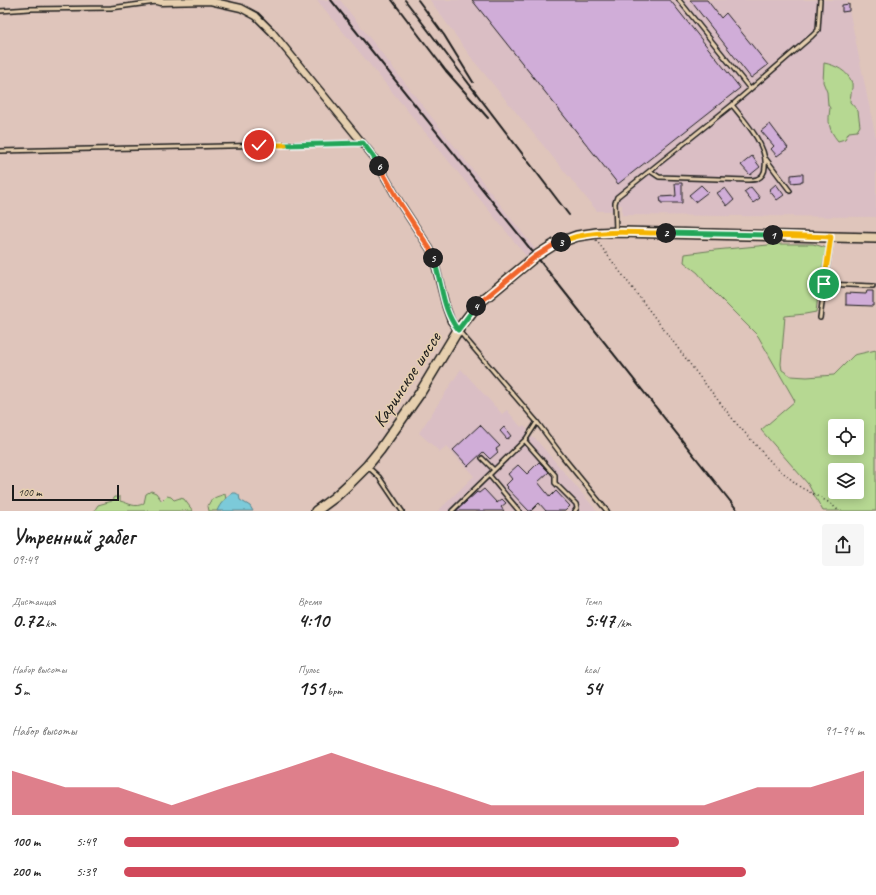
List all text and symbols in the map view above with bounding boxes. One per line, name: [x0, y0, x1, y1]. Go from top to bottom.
pin: [242, 128, 276, 162]
icon: check: [248, 134, 270, 156]
pin: 6: [369, 156, 389, 176]
text: 6: [376, 159, 382, 173]
pin: 2: [656, 223, 676, 243]
pin: 1: [763, 225, 783, 245]
text: 2: [664, 226, 668, 240]
text: 1: [771, 228, 775, 242]
pin: 3: [551, 232, 571, 252]
text: 3: [559, 235, 563, 249]
pin: 5: [423, 248, 443, 268]
text: 5: [431, 251, 435, 265]
pin: [807, 267, 841, 301]
icon: arrive: [813, 273, 835, 295]
pin: 4: [466, 296, 486, 316]
text: 4: [474, 299, 478, 313]
street label: Каринское шоссе: [367, 326, 447, 432]
map controls: [828, 419, 864, 499]
button: locate: [828, 419, 864, 455]
button: layers: [828, 463, 864, 499]
scale bar: [12, 483, 119, 502]
text: 100 m: [18, 485, 42, 499]
text: Утренний забег: [12, 523, 135, 551]
button: share: [822, 524, 864, 566]
text: 09:49: [12, 552, 38, 568]
text: Дистанция: [12, 594, 56, 608]
text: Время: [298, 594, 321, 608]
text: Темп: [584, 594, 602, 608]
text: 0.72: [12, 608, 43, 633]
text: 4:10: [298, 608, 329, 633]
text: 5:47: [584, 608, 615, 633]
text: km: [43, 616, 56, 630]
text: /km: [615, 616, 632, 630]
text: Набор высоты: [12, 662, 67, 676]
text: Пульс: [298, 662, 319, 676]
text: kcal: [584, 662, 599, 676]
text: 5: [12, 676, 21, 701]
text: 151: [298, 676, 325, 701]
text: 54: [584, 676, 602, 701]
text: m: [21, 684, 30, 698]
text: bpm: [325, 684, 342, 698]
text: Набор высоты: [12, 723, 77, 739]
text: 91–94 m: [824, 723, 864, 739]
text: 100 m: [12, 834, 40, 850]
text: 5:49: [76, 834, 96, 850]
text: 200 m: [12, 864, 40, 880]
text: 5:39: [76, 864, 96, 880]

